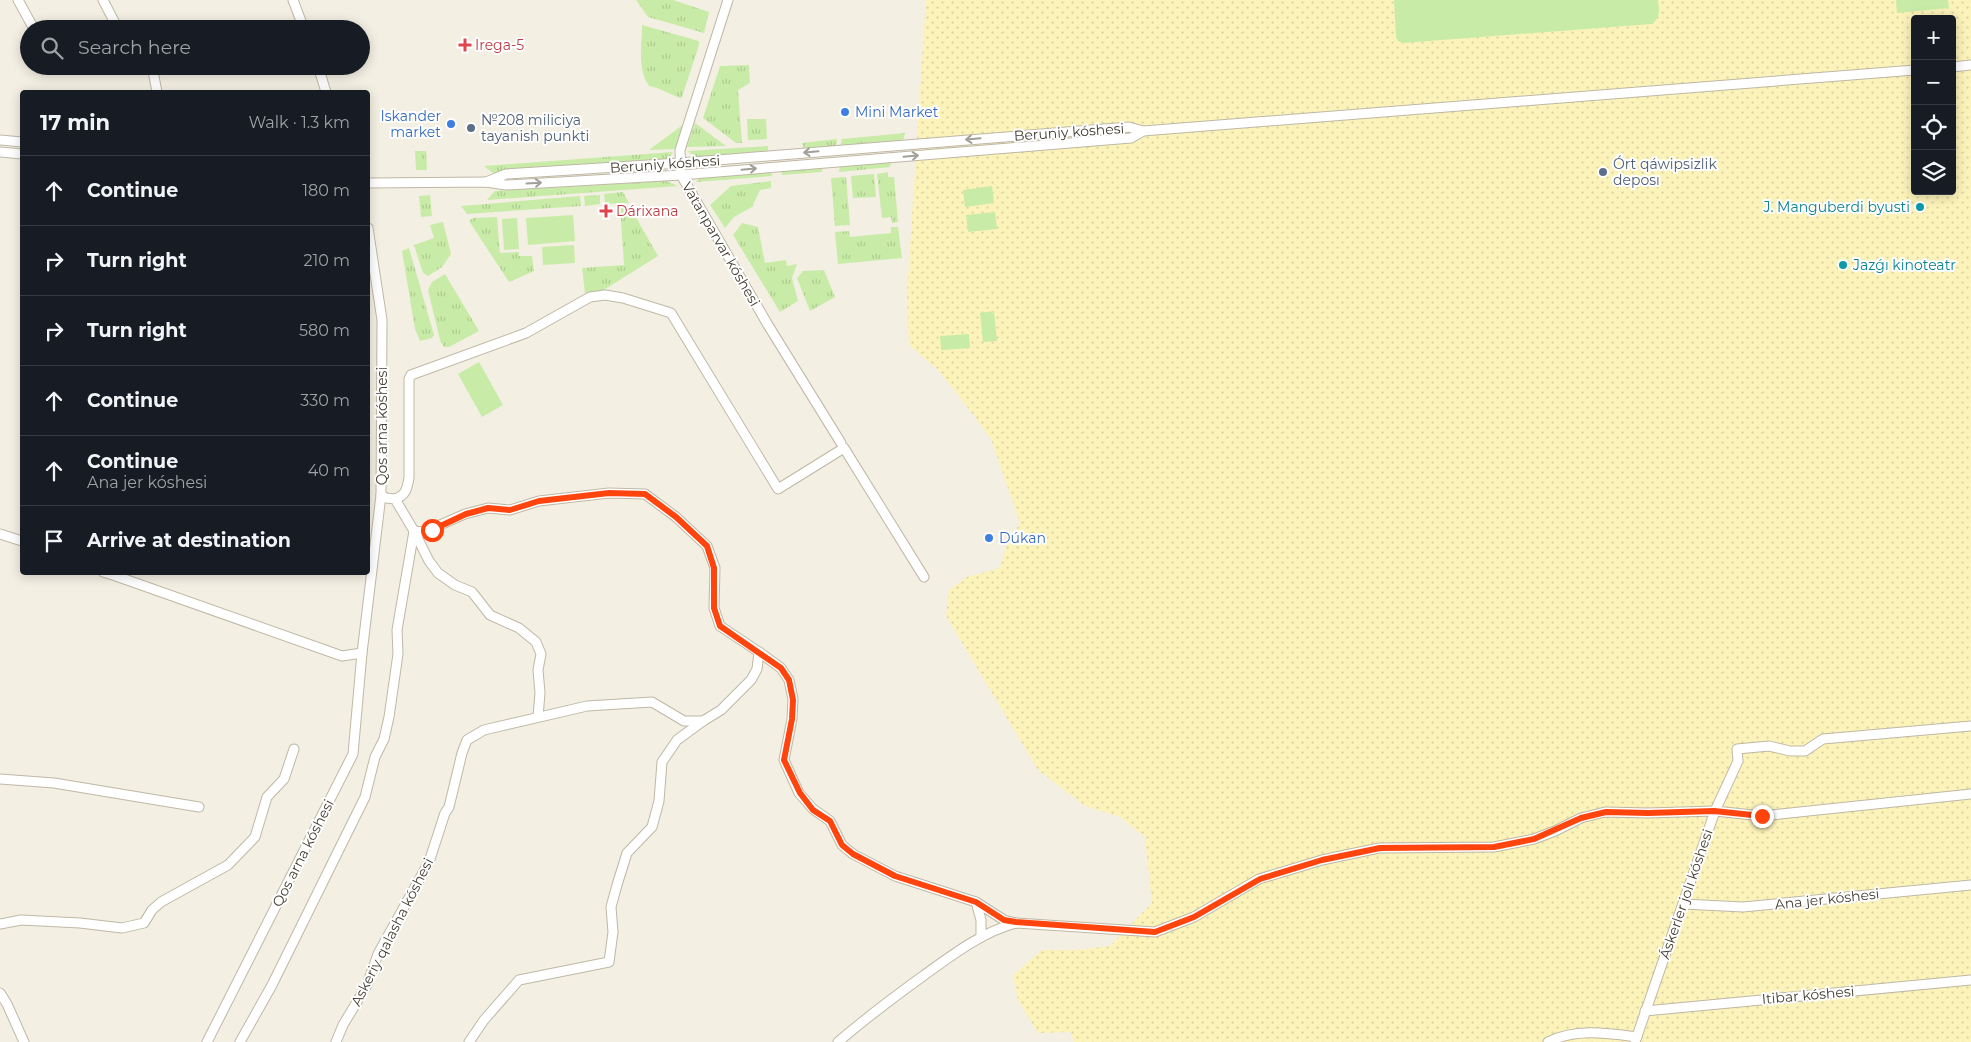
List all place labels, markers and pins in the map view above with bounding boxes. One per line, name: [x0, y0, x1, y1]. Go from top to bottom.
place label: Irega-5: [475, 36, 524, 54]
marker: Irega-5: [459, 39, 471, 51]
place label: Mini Market: [855, 103, 939, 121]
marker: Mini Market: [839, 106, 851, 118]
place label: Iskander market: [380, 107, 441, 141]
place label: №208 miliciya tayanish punkti: [481, 111, 589, 145]
marker: Iskander market: [445, 118, 457, 130]
marker: №208 miliciya tayanish punkti: [465, 122, 477, 134]
place label: Órt qáwipsizlik deposı: [1613, 155, 1717, 189]
marker: Órt qáwipsizlik deposı: [1597, 166, 1609, 178]
place label: J. Manguberdi byusti: [1763, 198, 1910, 216]
marker: J. Manguberdi byusti: [1914, 201, 1926, 213]
place label: Dárixana: [616, 202, 678, 220]
marker: Dárixana: [600, 205, 612, 217]
place label: Jazǵı kinoteatr: [1852, 256, 1956, 274]
marker: Jazǵı kinoteatr: [1837, 259, 1849, 271]
place label: Dúkan: [999, 529, 1046, 547]
marker: Dúkan: [983, 532, 995, 544]

